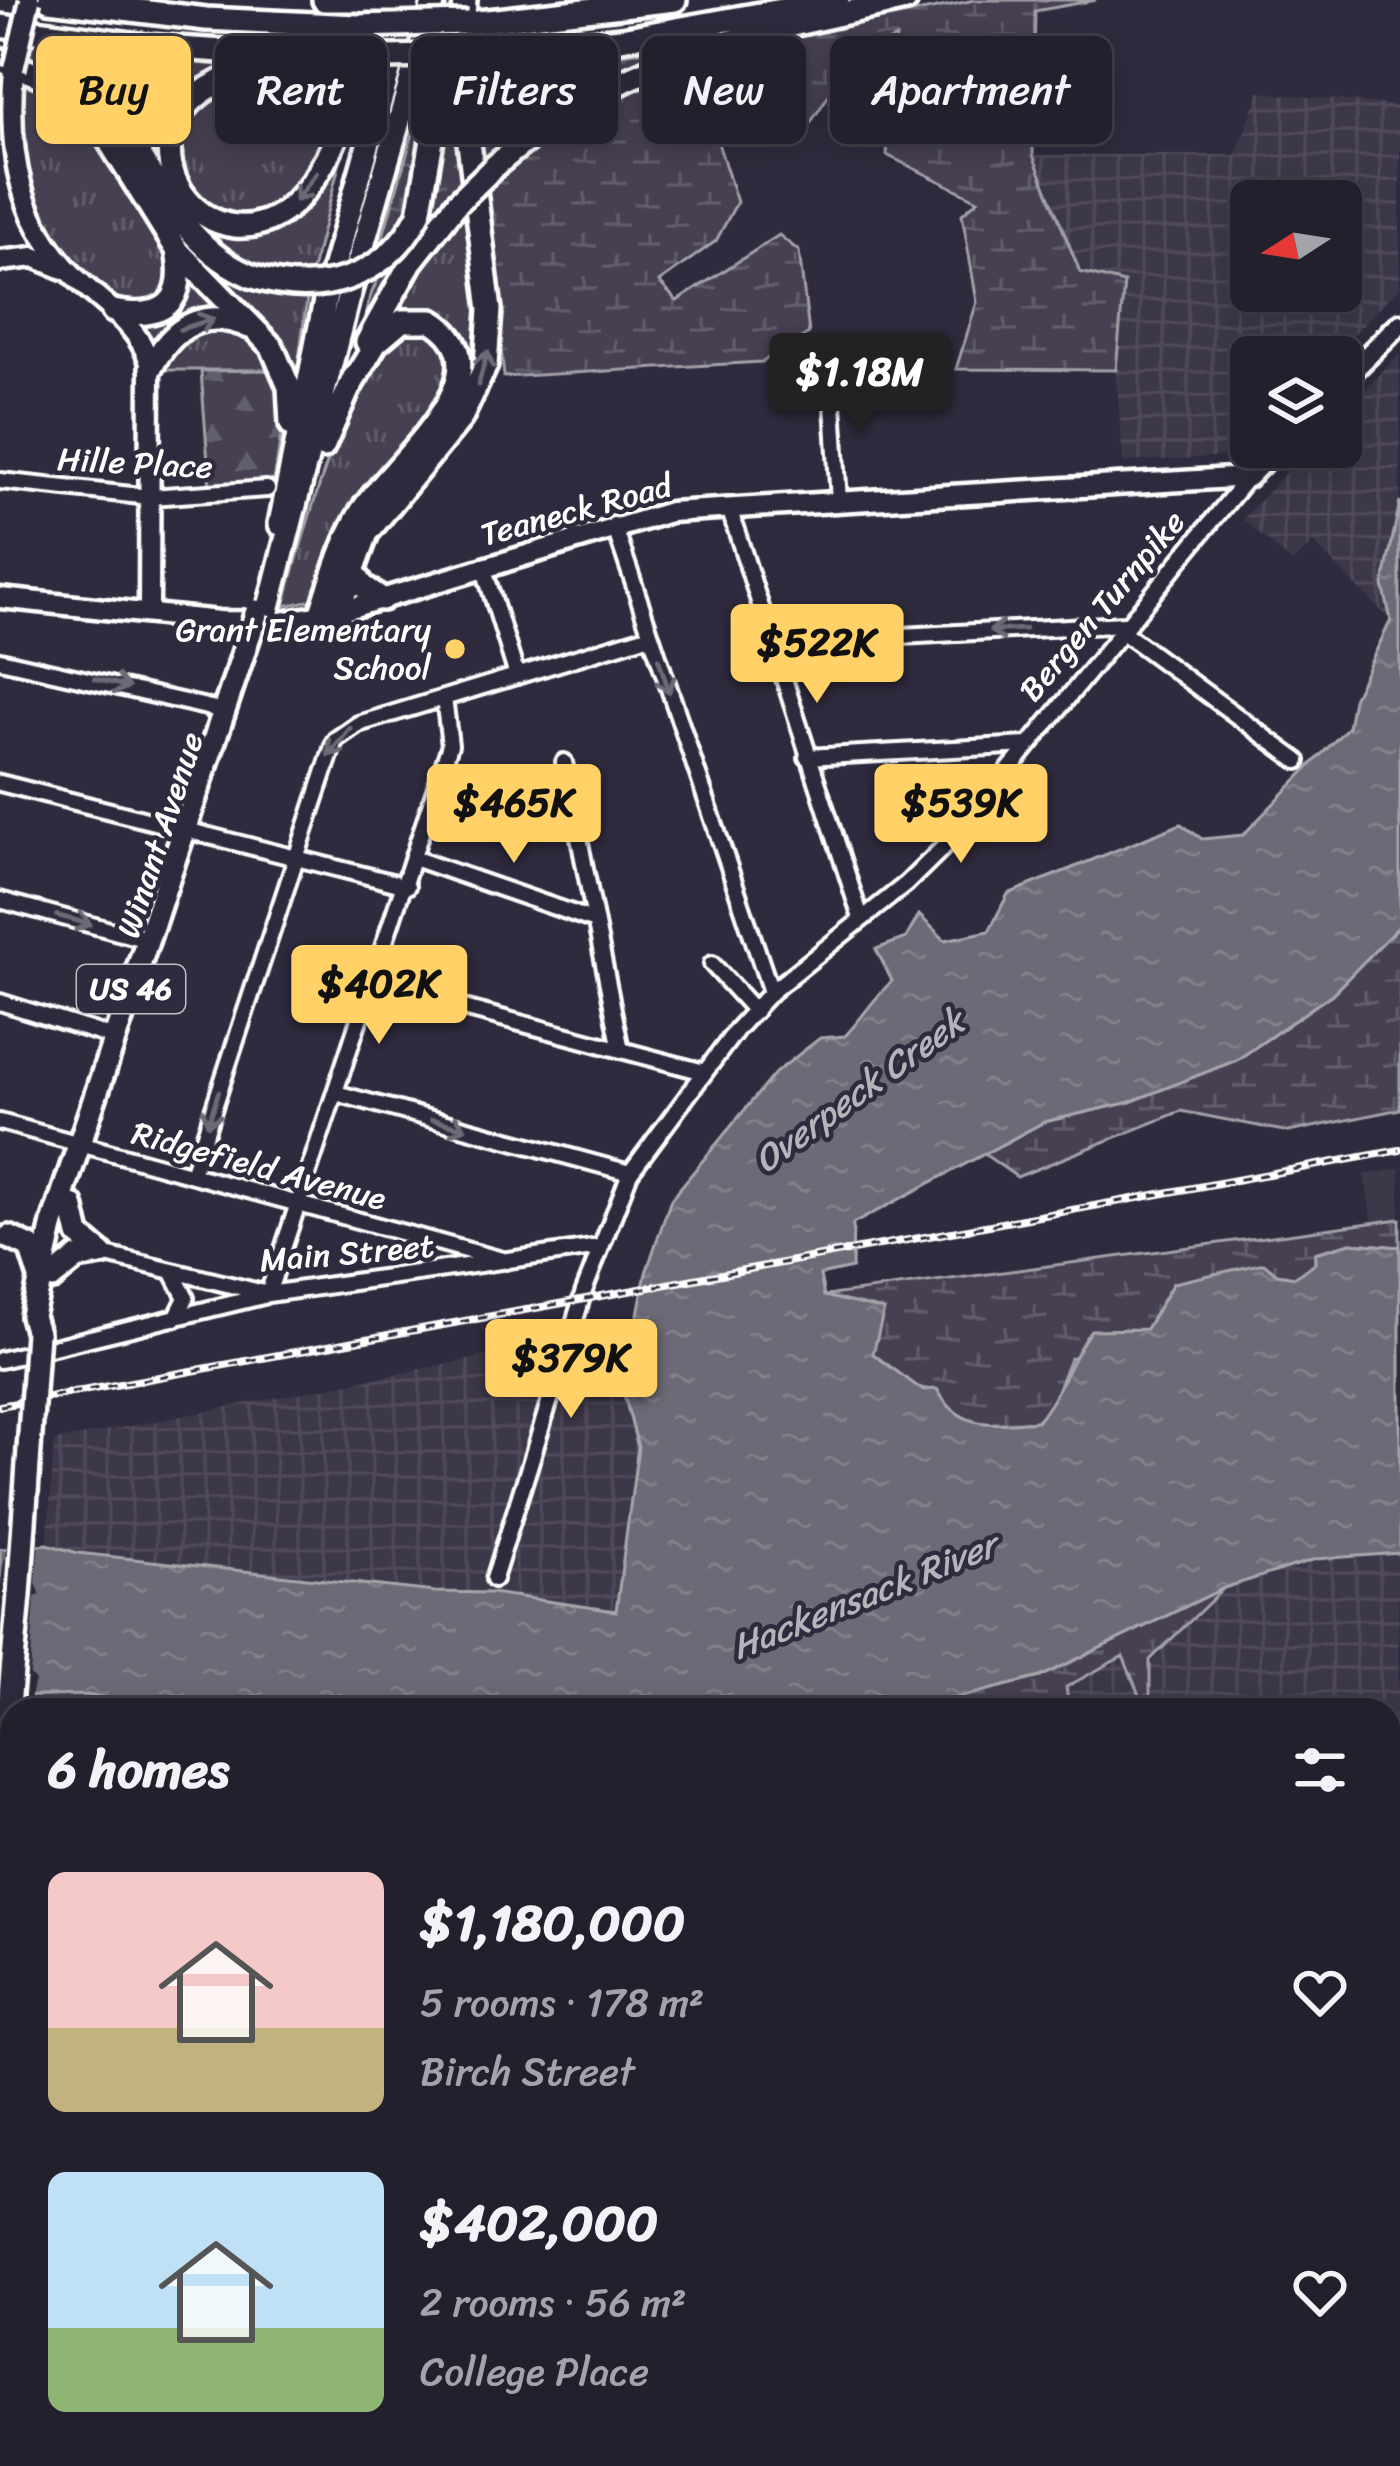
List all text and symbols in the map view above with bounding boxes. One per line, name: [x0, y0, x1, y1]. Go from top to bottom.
chip: Buy: [36, 36, 191, 144]
chip: Rent: [215, 36, 387, 144]
chip: Filters: [411, 36, 618, 144]
chip: New: [642, 36, 806, 144]
chip: Apartment: [830, 36, 1112, 144]
one-way arrow: [294, 170, 319, 203]
north arrow: [1230, 180, 1362, 312]
map controls: [1230, 180, 1362, 468]
one-way arrow: [177, 312, 215, 334]
pin: $1.18M: [762, 333, 958, 435]
button: layers: [1230, 336, 1362, 468]
text: $1.18M: [797, 337, 923, 406]
one-way arrow: [474, 350, 496, 388]
street label: Hille Place: [56, 430, 214, 496]
street label: Teaneck Road: [474, 456, 681, 563]
street label: Bergen Turnpike: [1004, 497, 1200, 715]
place label: Grant Elementary School: [175, 601, 432, 697]
pin: $522K: [733, 604, 901, 706]
text: $522K: [758, 608, 876, 677]
one-way arrow: [989, 619, 1028, 642]
marker: Grant Elementary School: [442, 636, 468, 662]
one-way arrow: [655, 656, 677, 694]
one-way arrow: [93, 673, 131, 695]
street label: Winant Avenue: [99, 724, 221, 946]
one-way arrow: [326, 726, 353, 757]
pin: $465K: [430, 764, 598, 866]
pin: $539K: [877, 764, 1045, 866]
text: $465K: [454, 768, 574, 837]
text: $539K: [901, 768, 1021, 837]
one-way arrow: [54, 911, 92, 933]
pin: $402K: [295, 945, 463, 1047]
text: $402K: [318, 949, 440, 1018]
road number: US 46: [77, 965, 185, 1013]
water label: Overpeck Creek: [739, 990, 982, 1190]
one-way arrow: [201, 1089, 223, 1127]
street label: Ridgefield Avenue: [125, 1104, 393, 1228]
one-way arrow: [429, 1115, 467, 1137]
street label: Main Street: [257, 1216, 437, 1290]
pin: $379K: [487, 1319, 655, 1421]
text: $379K: [512, 1323, 630, 1392]
water label: Hackensack River: [721, 1511, 1012, 1678]
text: 6 homes: [48, 1725, 229, 1815]
icon: filters: [1287, 1737, 1353, 1803]
text: $1,180,000: [420, 1878, 685, 1968]
icon: home: [144, 1920, 288, 2064]
icon: heart: [1287, 1959, 1353, 2025]
text: 5 rooms · 178 m²: [420, 1968, 704, 2037]
text: Birch Street: [420, 2037, 635, 2106]
text: $402,000: [420, 2178, 658, 2268]
icon: home: [144, 2220, 288, 2364]
icon: heart: [1287, 2259, 1353, 2325]
text: 2 rooms · 56 m²: [420, 2268, 686, 2337]
text: College Place: [420, 2337, 649, 2406]

